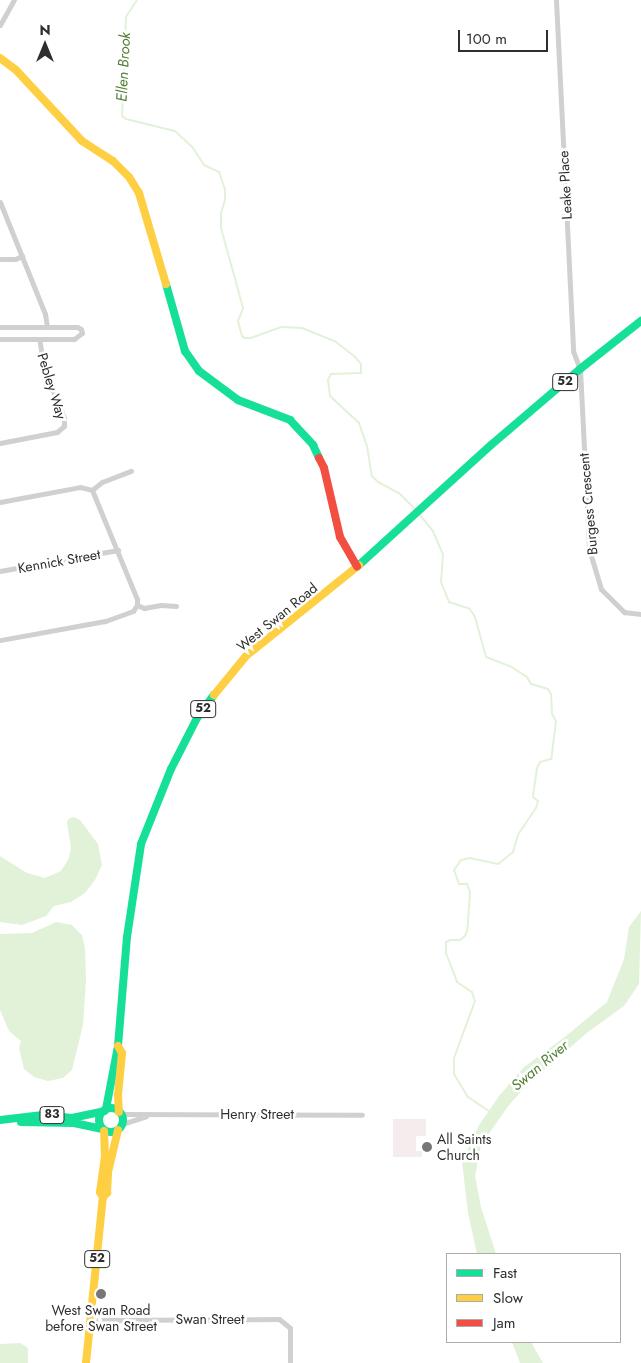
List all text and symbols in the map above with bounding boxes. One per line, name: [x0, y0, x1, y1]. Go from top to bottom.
north arrow: [20, 20, 70, 70]
text: N: [39, 20, 51, 40]
scale bar: [461, 20, 551, 52]
text: 100 m: [466, 28, 507, 50]
water label: Ellen Brook: [113, 32, 135, 102]
street label: Leake Place: [555, 150, 575, 220]
street label: Pebley Way: [34, 351, 70, 421]
road number: 52: [551, 372, 579, 392]
street label: Burgess Crescent: [575, 452, 601, 556]
street label: Kennick Street: [16, 545, 102, 577]
street label: West Swan Road: [233, 579, 321, 655]
road number: 52: [189, 700, 217, 719]
water label: Swan River: [508, 1037, 572, 1095]
road number: 83: [40, 1106, 64, 1124]
street label: Henry Street: [220, 1106, 294, 1122]
place label: All Saints Church: [437, 1131, 491, 1164]
marker: All Saints Church: [421, 1141, 433, 1153]
road number: 52: [83, 1250, 111, 1268]
legend: [446, 1253, 621, 1343]
text: Fast: [493, 1262, 517, 1284]
text: Slow: [493, 1287, 523, 1309]
marker: West Swan Road before Swan Street: [95, 1288, 107, 1300]
place label: West Swan Road before Swan Street: [45, 1302, 157, 1334]
street label: Swan Street: [176, 1311, 244, 1327]
text: Jam: [493, 1312, 516, 1334]

